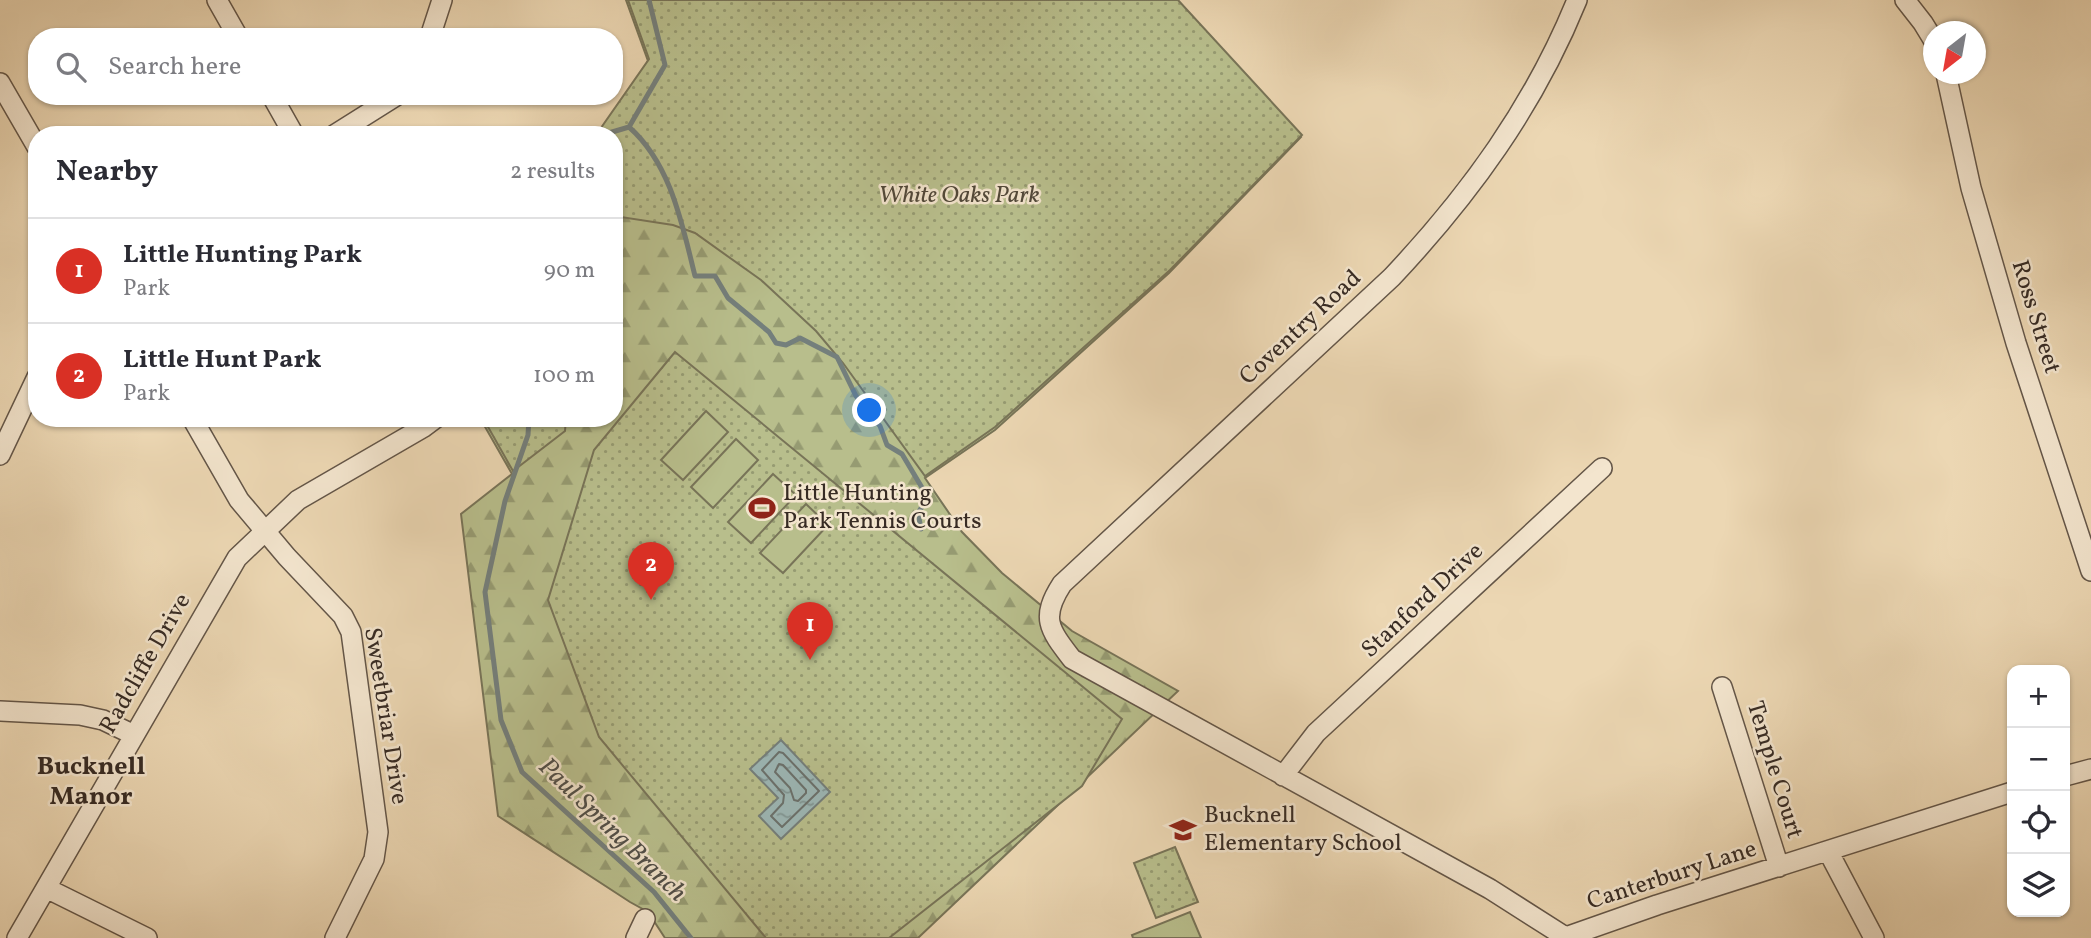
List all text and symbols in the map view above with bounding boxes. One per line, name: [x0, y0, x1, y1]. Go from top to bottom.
north arrow: [1923, 21, 1986, 84]
search box: [28, 28, 623, 105]
icon: search: [52, 48, 90, 86]
text: Search here: [108, 49, 241, 85]
text: Nearby: [56, 151, 158, 193]
text: 2 results: [510, 156, 595, 188]
park label: White Oaks Park: [878, 179, 1040, 213]
text: Little Hunting Park: [123, 237, 362, 273]
text: 1: [74, 255, 84, 287]
text: 90 m: [544, 255, 595, 287]
street label: Ross Street: [2002, 256, 2068, 378]
street label: Coventry Road: [1232, 262, 1370, 394]
text: Park: [123, 273, 170, 305]
text: Little Hunt Park: [123, 342, 322, 378]
text: 2: [73, 360, 85, 392]
text: 100 m: [533, 360, 595, 392]
text: Park: [123, 378, 170, 410]
your location: [852, 393, 886, 427]
place label: Little Hunting Park Tennis Courts: [783, 477, 982, 539]
sports icon: Little Hunting Park Tennis Courts: [747, 493, 777, 523]
street label: Stanford Drive: [1354, 535, 1492, 667]
pin: 2: [628, 542, 674, 600]
street label: Radcliffe Drive: [92, 587, 200, 741]
pin: 1: [787, 602, 833, 660]
street label: Sweetbriar Drive: [354, 625, 416, 807]
map controls: [2007, 665, 2070, 917]
button: +: [2007, 665, 2070, 728]
street label: Temple Court: [1737, 697, 1811, 843]
button: −: [2007, 728, 2070, 791]
district label: Bucknell Manor: [37, 749, 145, 815]
water label: Paul Spring Branch: [530, 750, 694, 910]
button: locate: [2007, 791, 2070, 854]
place label: Bucknell Elementary School: [1204, 799, 1402, 861]
school or university icon: Bucknell Elementary School: [1168, 815, 1198, 845]
street label: Canterbury Lane: [1583, 833, 1761, 919]
button: layers: [2007, 854, 2070, 917]

